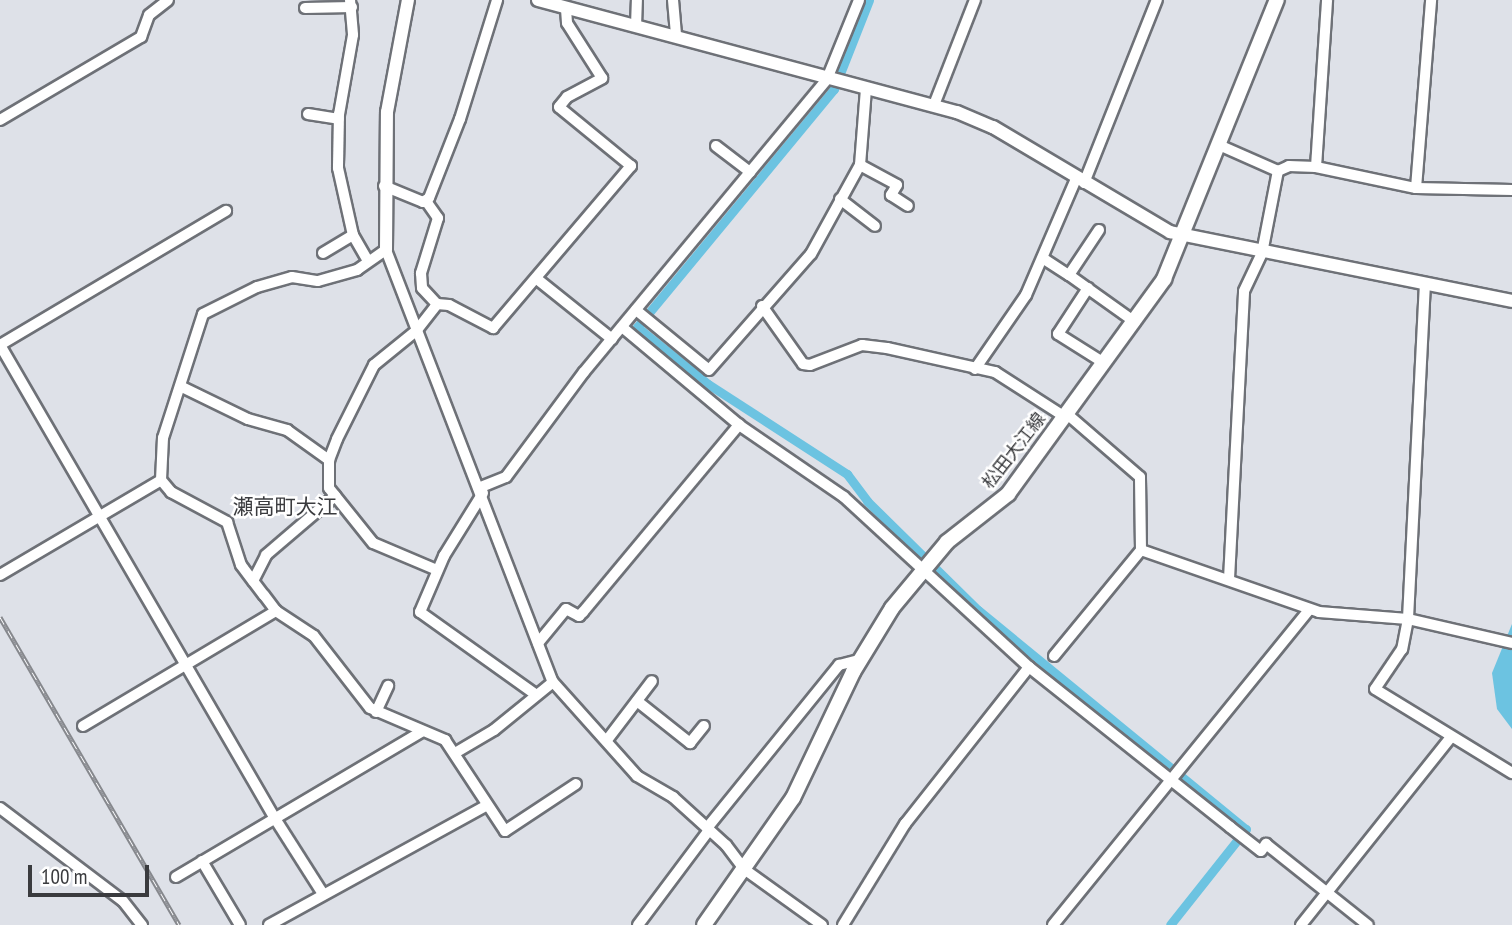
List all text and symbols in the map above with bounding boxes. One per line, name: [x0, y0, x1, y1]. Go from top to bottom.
street label: 松田大江線: [978, 409, 1050, 493]
district label: 瀬高町大江: [233, 494, 337, 520]
scale bar: [32, 852, 152, 896]
text: 100 m: [41, 863, 87, 890]

